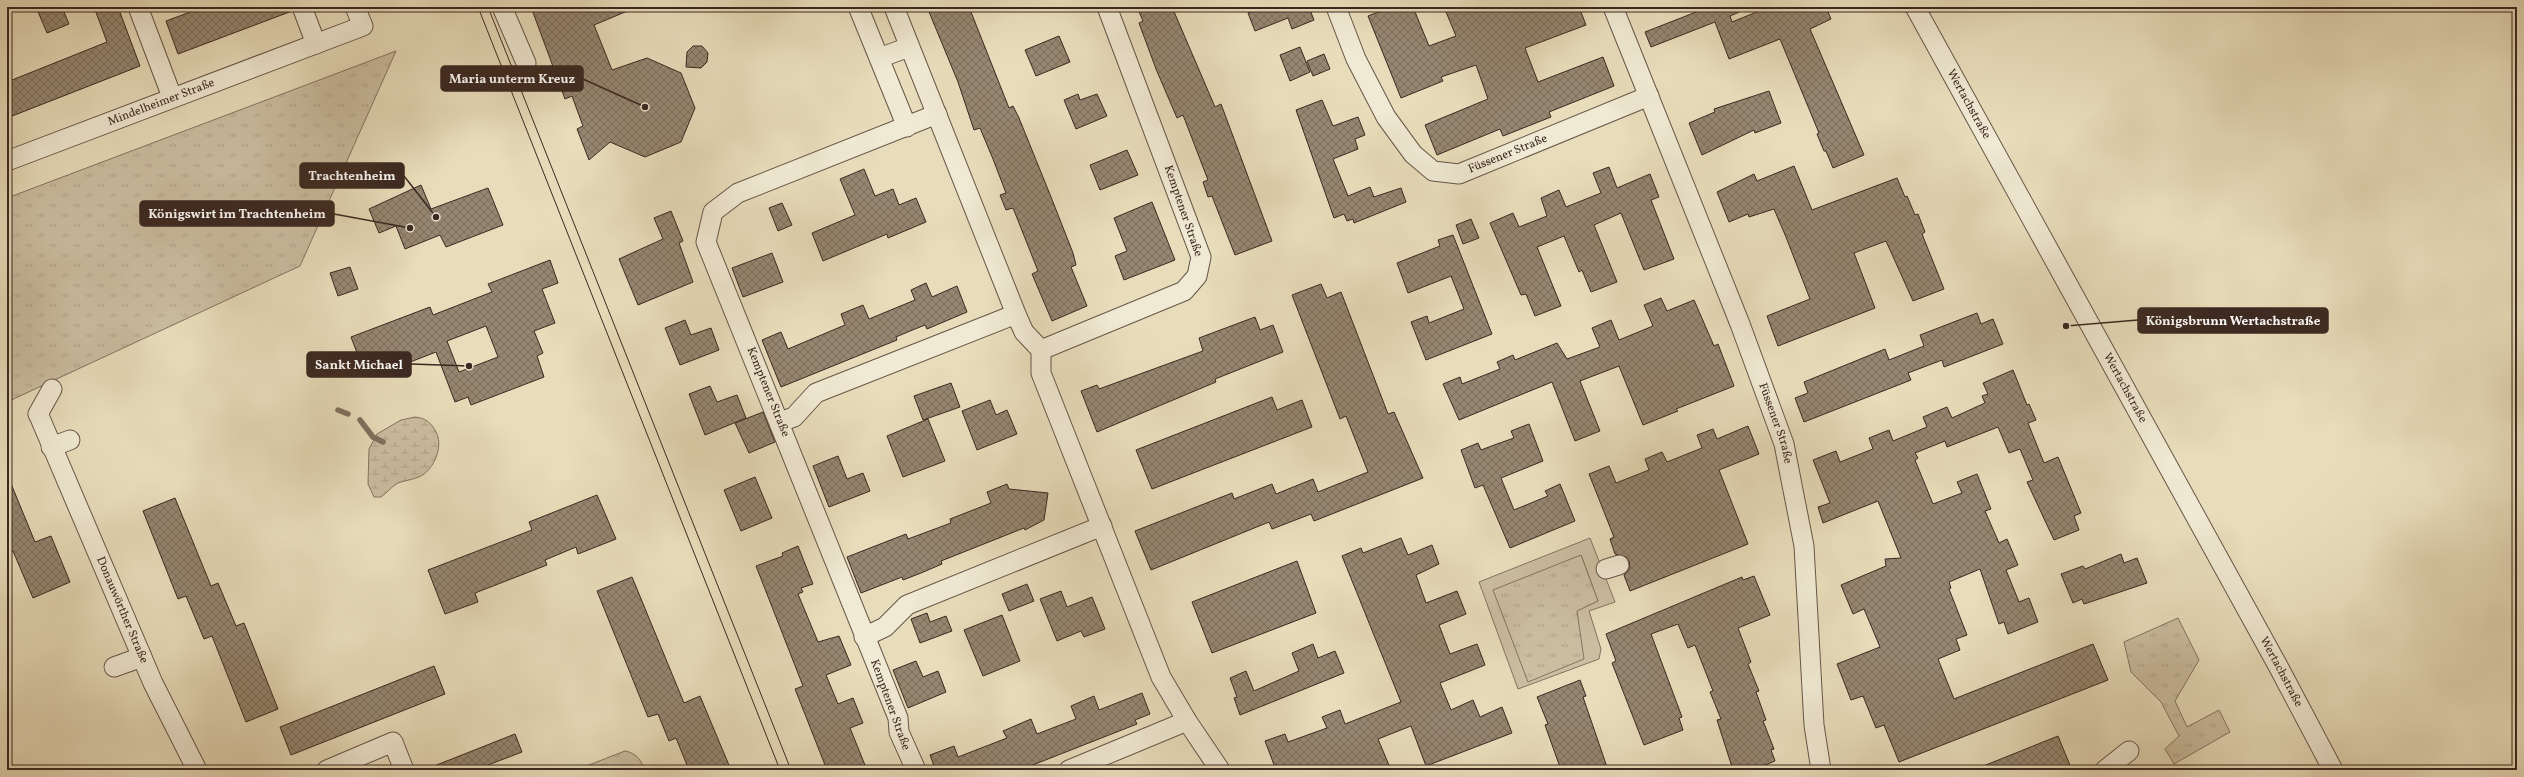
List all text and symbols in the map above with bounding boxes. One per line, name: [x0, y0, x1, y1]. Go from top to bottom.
callout: Maria unterm Kreuz: [441, 66, 583, 91]
street label: Wertachstraße: [1943, 66, 1994, 142]
text: Maria unterm Kreuz: [449, 71, 575, 89]
street label: Mindelheimer Straße: [106, 75, 217, 130]
street label: Füssener Straße: [1466, 130, 1550, 177]
callout: Trachtenheim: [300, 163, 404, 188]
street label: Kemptener Straße: [1160, 163, 1206, 259]
text: Trachtenheim: [308, 168, 396, 186]
callout: Königswirt im Trachtenheim: [140, 201, 334, 226]
text: Königswirt im Trachtenheim: [148, 206, 326, 224]
callout: Königsbrunn Wertachstraße: [2138, 308, 2328, 333]
text: Königsbrunn Wertachstraße: [2146, 313, 2321, 331]
street label: Kemptener Straße: [743, 345, 793, 440]
street label: Wertachstraße: [2099, 350, 2151, 426]
callout: Sankt Michael: [307, 352, 411, 377]
text: Sankt Michael: [315, 357, 403, 375]
street label: Füssener Straße: [1754, 381, 1796, 465]
street label: Donauwörther Straße: [92, 554, 152, 666]
street label: Wertachstraße: [2255, 634, 2306, 710]
street label: Kemptener Straße: [866, 657, 914, 753]

